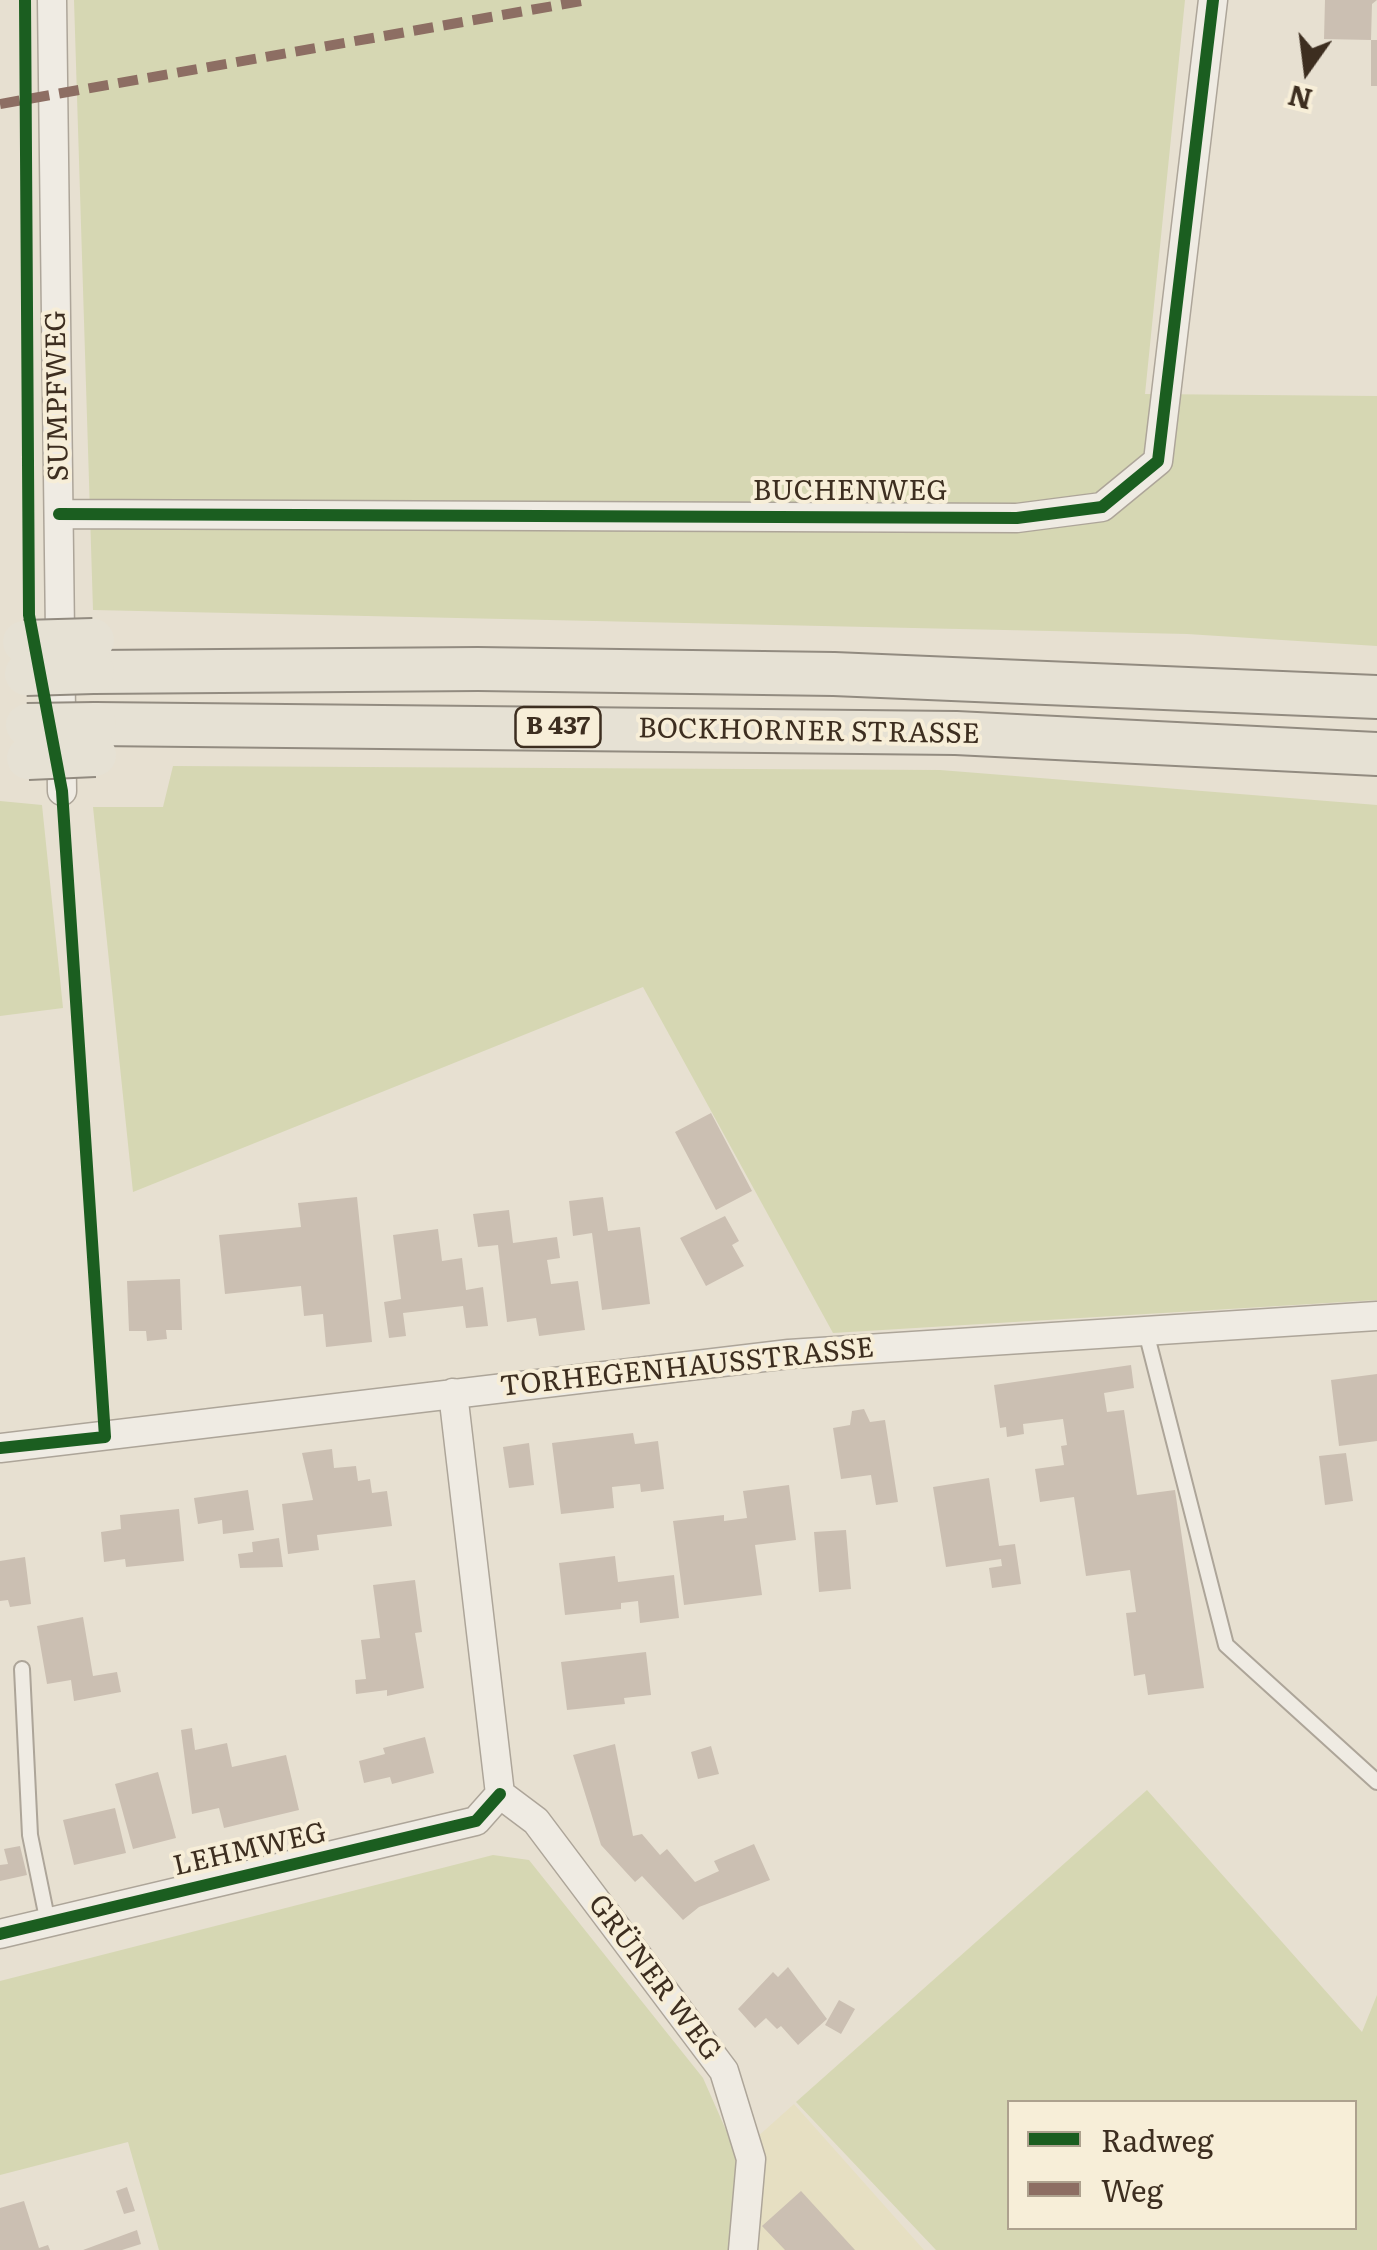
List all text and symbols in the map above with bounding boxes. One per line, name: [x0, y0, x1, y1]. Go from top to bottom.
north arrow: [1257, 20, 1357, 120]
text: N: [1283, 76, 1316, 122]
street label: SUMPFWEG: [40, 310, 76, 482]
street label: BUCHENWEG: [753, 475, 947, 509]
road number: B 437: [516, 707, 600, 747]
street label: BOCKHORNER STRASSE: [638, 712, 980, 752]
street label: TORHEGENHAUSSTRASSE: [498, 1332, 876, 1404]
street label: LEHMWEG: [170, 1816, 330, 1884]
street label: GRÜNER WEG: [581, 1888, 727, 2068]
legend: [1007, 2100, 1357, 2230]
text: Radweg: [1101, 2117, 1214, 2161]
text: Weg: [1101, 2167, 1163, 2211]

